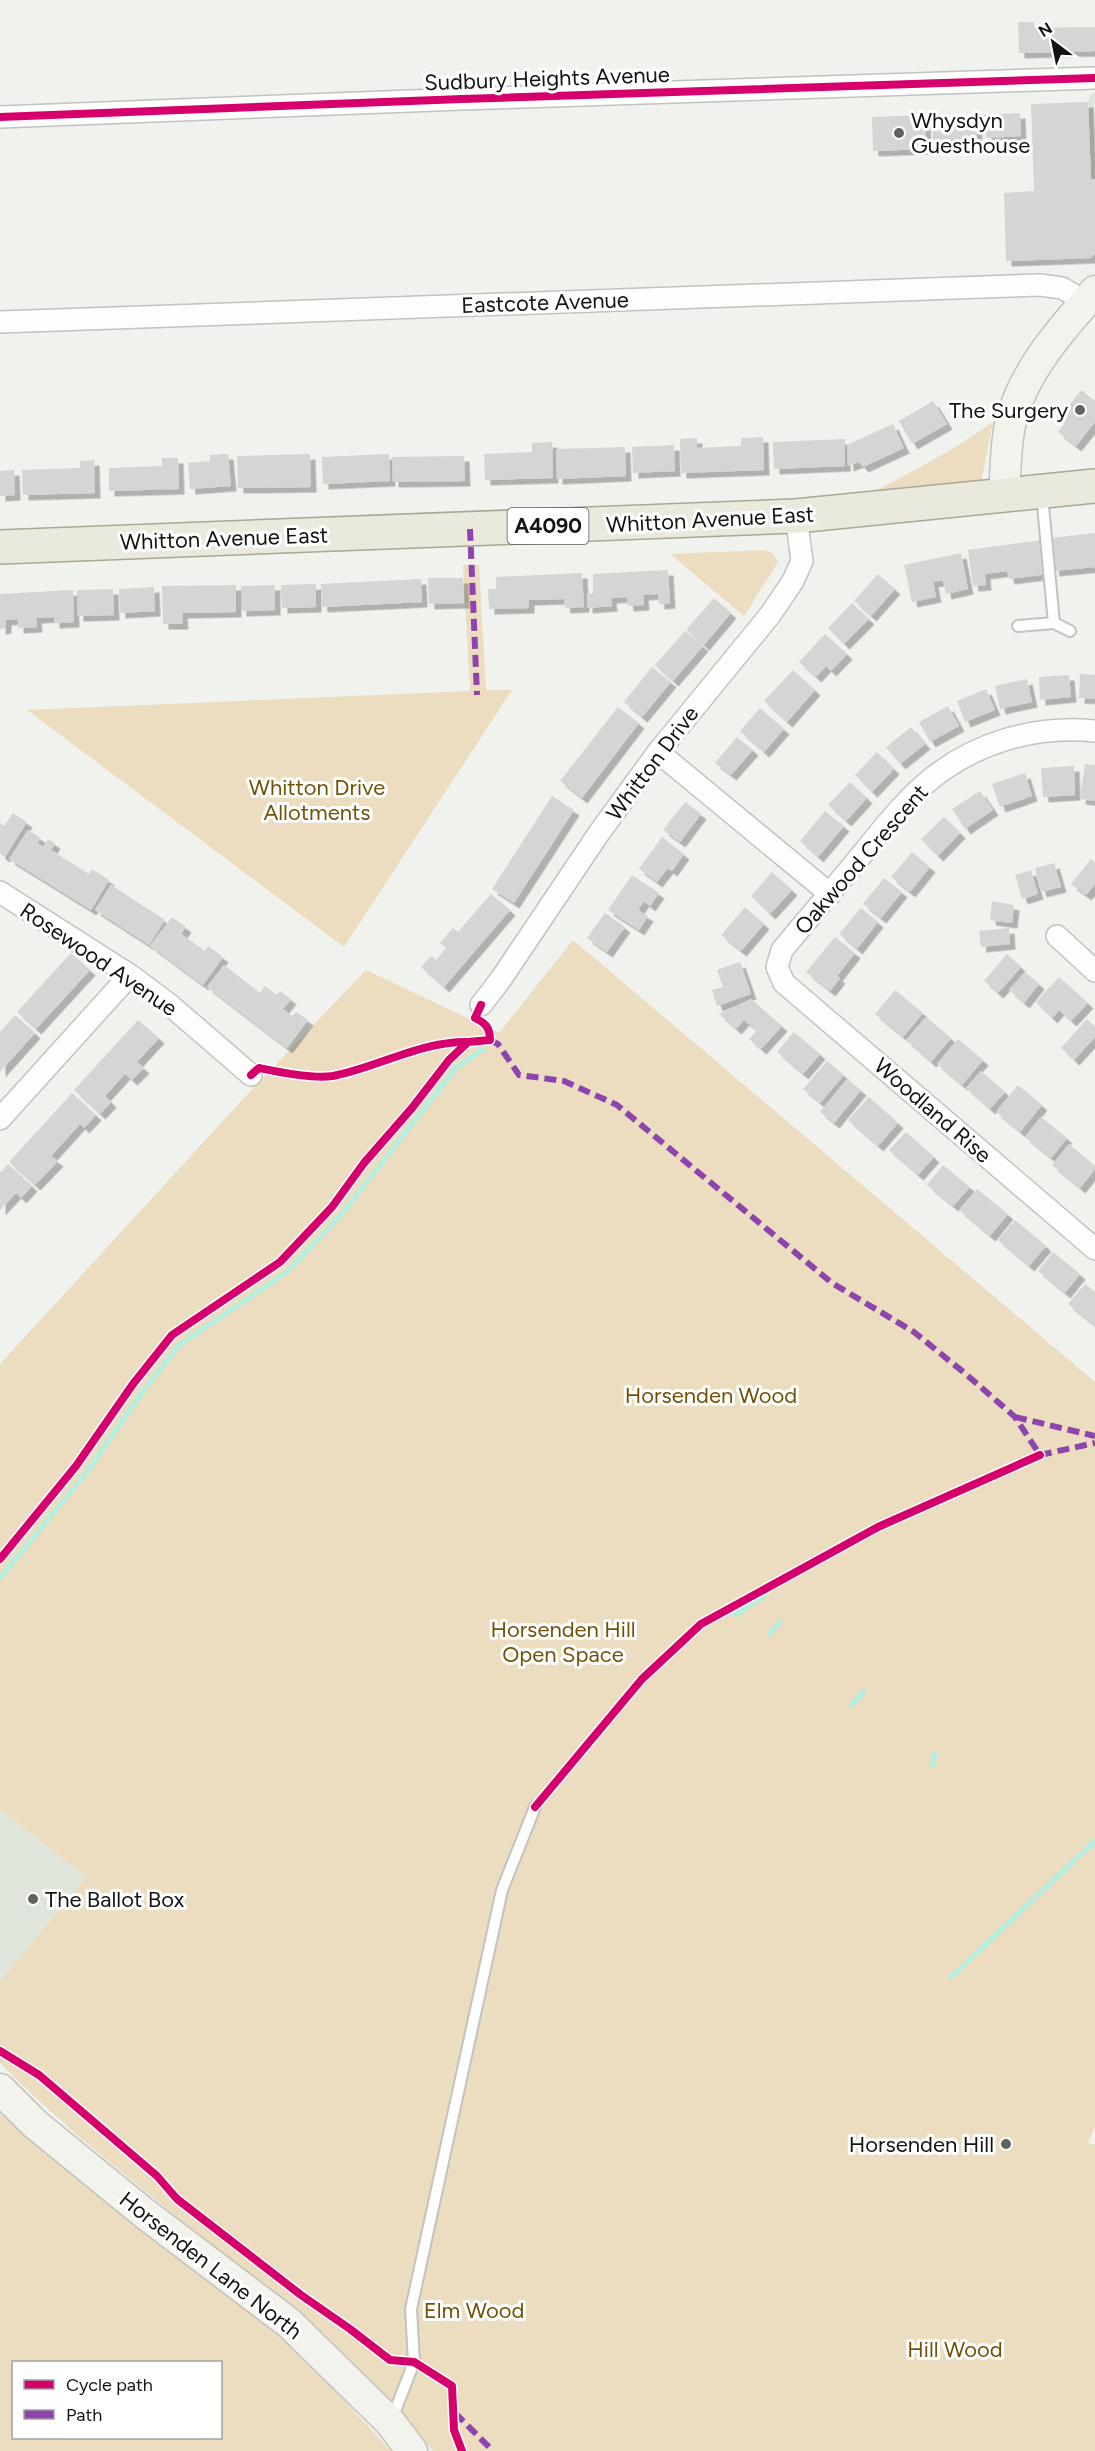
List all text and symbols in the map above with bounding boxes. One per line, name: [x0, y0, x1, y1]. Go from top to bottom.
north arrow: [1023, 12, 1083, 72]
text: N: [1035, 18, 1056, 41]
street label: Sudbury Heights Avenue: [424, 61, 670, 96]
place label: Whysdyn Guesthouse: [911, 107, 1030, 159]
marker: Whysdyn Guesthouse: [892, 126, 906, 140]
street label: Eastcote Avenue: [461, 286, 629, 319]
place label: The Surgery: [949, 397, 1068, 424]
marker: The Surgery: [1073, 403, 1087, 417]
street label: Whitton Avenue East: [605, 501, 815, 538]
road number: A4090: [508, 508, 588, 544]
street label: Whitton Avenue East: [120, 521, 329, 556]
street label: Whitton Drive: [601, 701, 704, 826]
park label: Whitton Drive Allotments: [249, 774, 385, 826]
street label: Oakwood Crescent: [789, 779, 934, 940]
street label: Rosewood Avenue: [15, 897, 182, 1022]
street label: Woodland Rise: [869, 1052, 997, 1169]
park label: Horsenden Wood: [625, 1382, 797, 1409]
park label: Horsenden Hill Open Space: [490, 1616, 636, 1668]
place label: The Ballot Box: [45, 1886, 185, 1913]
marker: The Ballot Box: [26, 1892, 40, 1906]
place label: Horsenden Hill: [849, 2131, 994, 2158]
marker: Horsenden Hill: [999, 2137, 1013, 2151]
street label: Horsenden Lane North: [114, 2186, 307, 2345]
park label: Elm Wood: [424, 2297, 524, 2324]
park label: Hill Wood: [907, 2336, 1003, 2363]
legend: [12, 2361, 222, 2439]
text: Cycle path: [66, 2374, 153, 2396]
text: Path: [66, 2404, 102, 2426]

